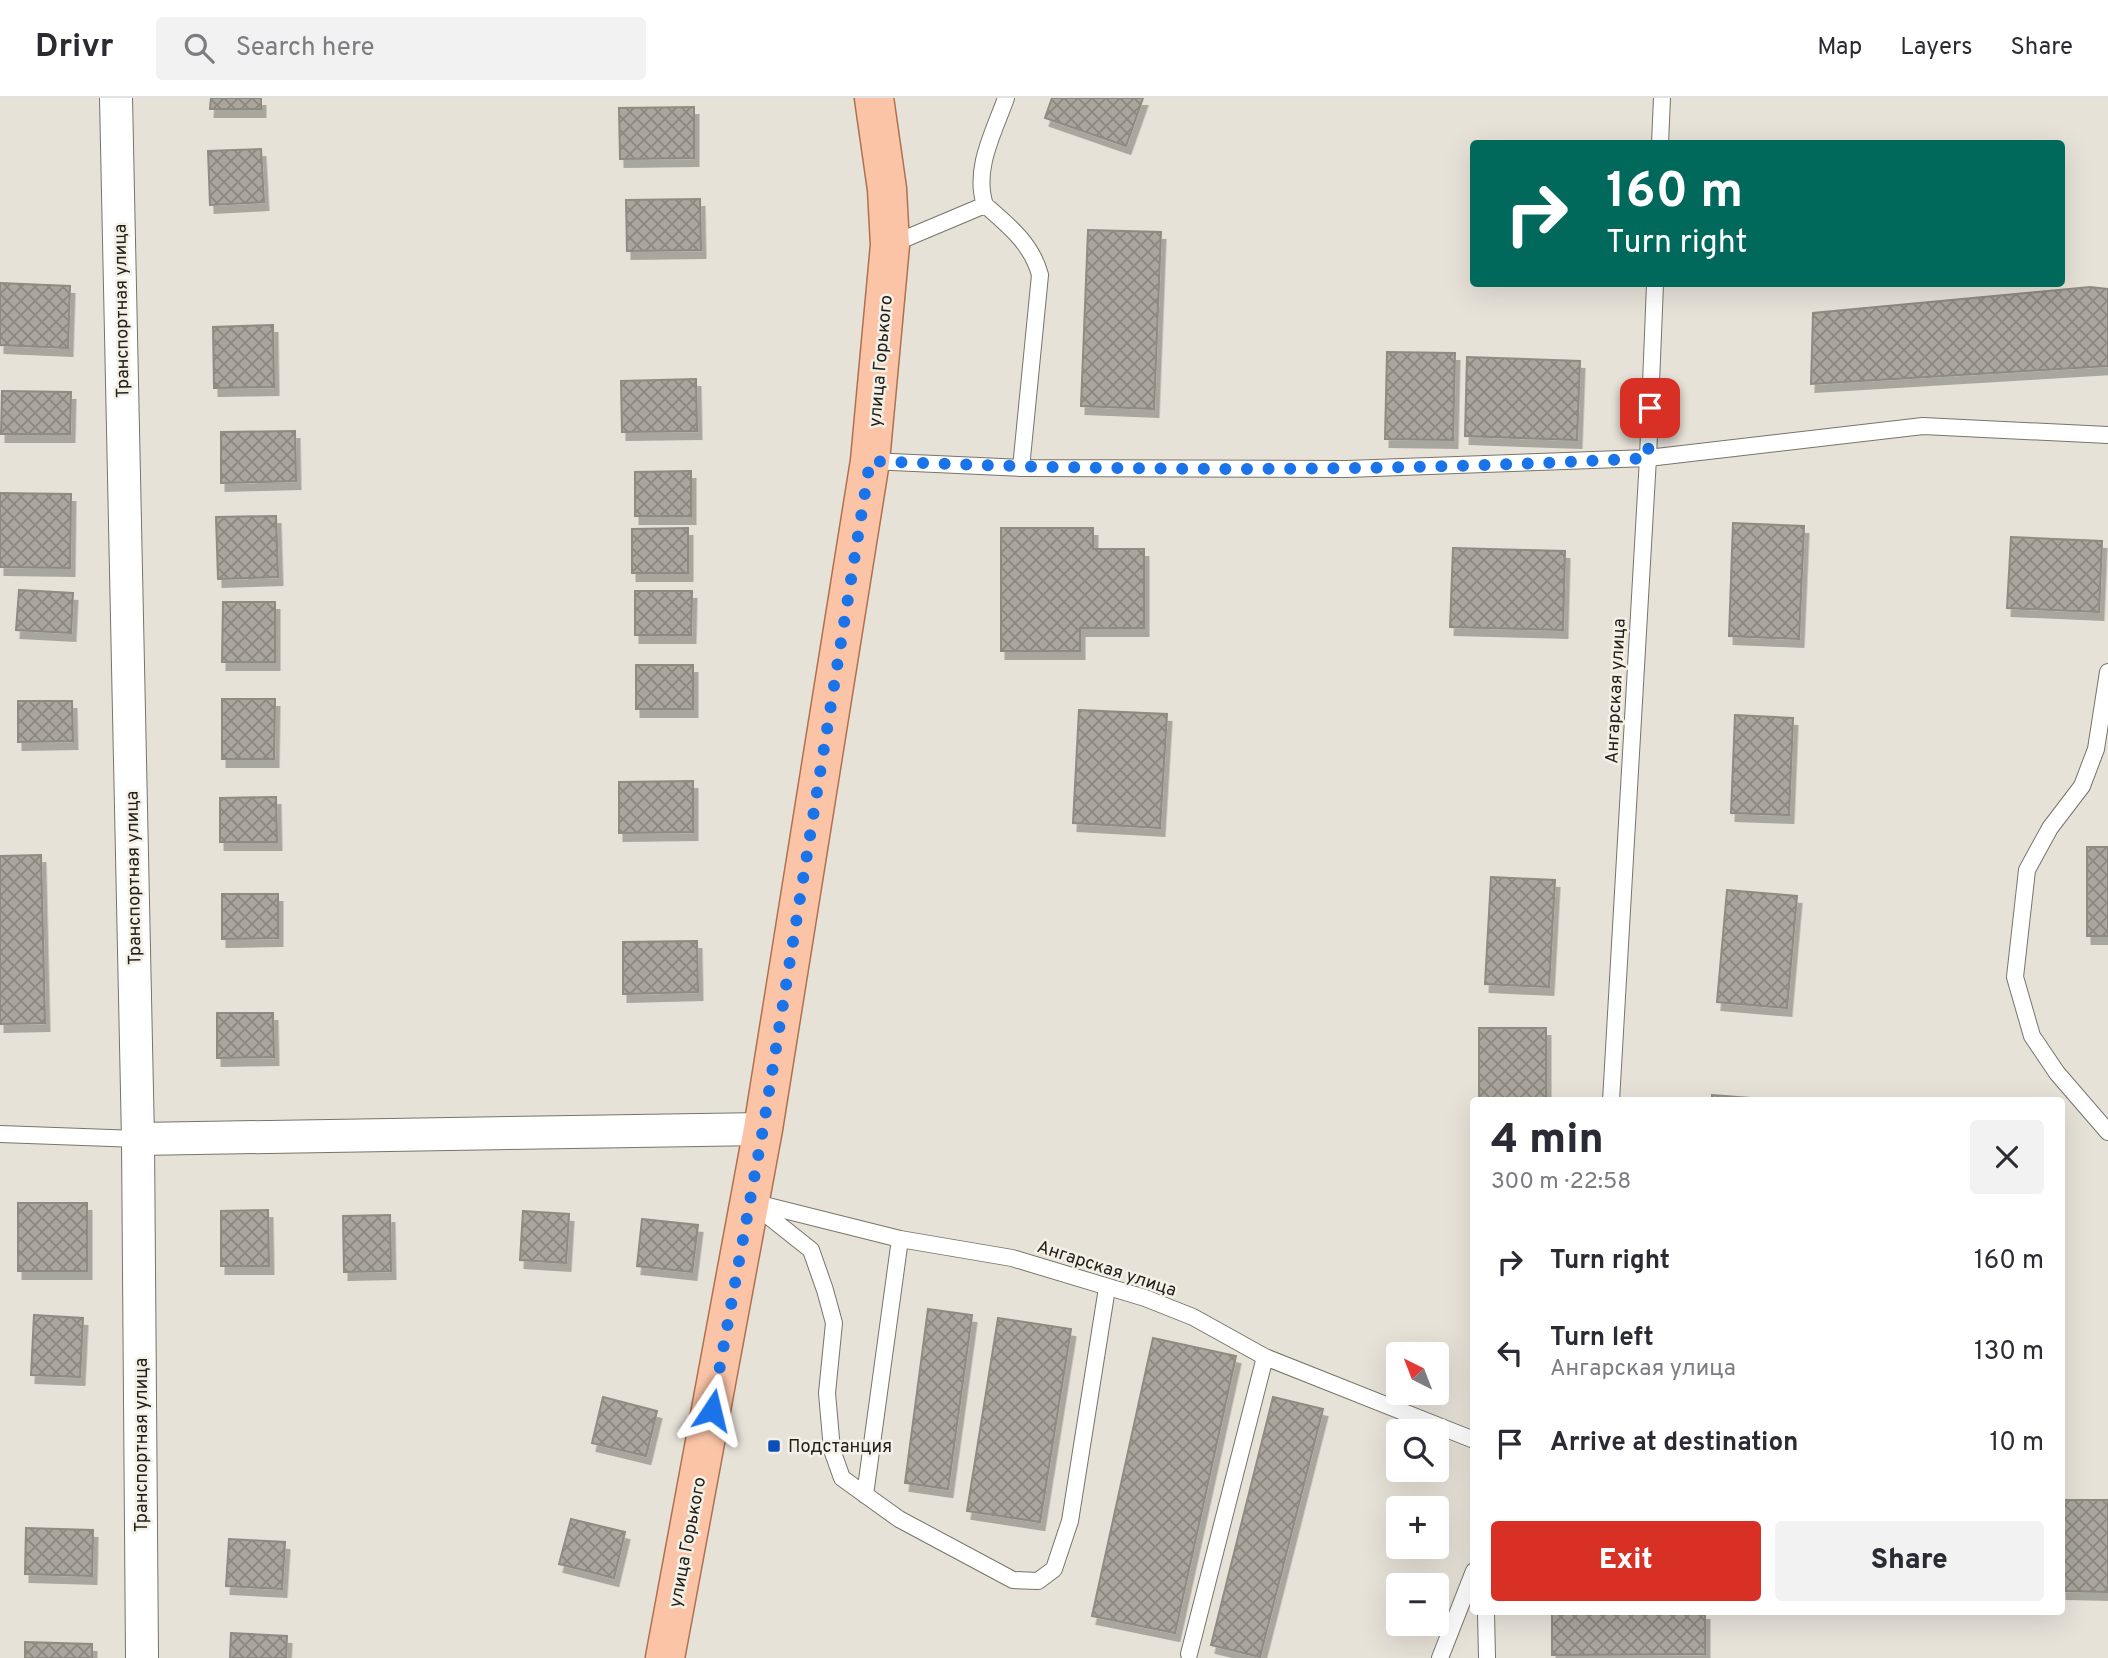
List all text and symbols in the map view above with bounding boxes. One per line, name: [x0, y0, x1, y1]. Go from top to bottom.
search box: [156, 17, 646, 80]
text: Drivr: [35, 27, 114, 69]
icon: search: [180, 29, 218, 67]
text: Search here: [236, 32, 375, 65]
text: Map: [1817, 33, 1862, 63]
text: Layers: [1900, 33, 1972, 63]
text: Share: [2010, 33, 2073, 63]
text: 160 m: [1606, 163, 1743, 225]
icon: right: [1491, 168, 1582, 259]
street label: Транспортная улица: [109, 224, 136, 398]
text: Turn right: [1606, 224, 1748, 264]
street label: улица Горького: [864, 294, 899, 428]
pin: [1620, 378, 1680, 438]
icon: arrive: [1631, 389, 1669, 427]
street label: Ангарская улица: [1601, 618, 1632, 764]
street label: Транспортная улица: [121, 791, 148, 965]
text: 4 min: [1491, 1115, 1604, 1168]
button: close: [1970, 1120, 2044, 1194]
text: 300 m · 22:58: [1491, 1168, 1631, 1197]
street label: Ангарская улица: [1034, 1236, 1179, 1303]
icon: right: [1491, 1243, 1529, 1281]
text: Turn right: [1550, 1245, 1670, 1278]
text: 160 m: [1974, 1245, 2044, 1278]
text: Turn left: [1550, 1322, 1654, 1355]
icon: left: [1491, 1334, 1529, 1372]
text: 130 m: [1974, 1336, 2044, 1369]
north arrow: [1386, 1342, 1449, 1405]
map controls: [1386, 1342, 1449, 1636]
text: Ангарская улица: [1550, 1355, 1736, 1384]
street label: Транспортная улица: [131, 1358, 154, 1532]
position arrow: [675, 1373, 749, 1447]
button: search: [1386, 1419, 1449, 1482]
icon: arrive: [1491, 1425, 1529, 1463]
text: Arrive at destination: [1550, 1427, 1798, 1460]
text: 10 m: [1989, 1427, 2044, 1460]
place label: Подстанция: [788, 1436, 892, 1459]
marker: Подстанция: [766, 1438, 782, 1454]
street label: улица Горького: [665, 1475, 712, 1610]
button: +: [1386, 1496, 1449, 1559]
button: Exit: [1491, 1521, 1761, 1601]
button: Share: [1775, 1521, 2044, 1601]
button: −: [1386, 1573, 1449, 1636]

